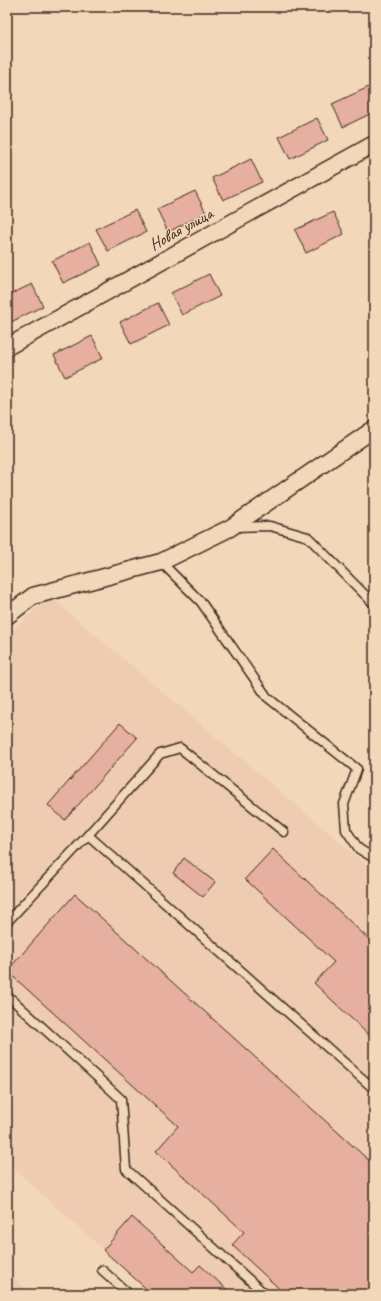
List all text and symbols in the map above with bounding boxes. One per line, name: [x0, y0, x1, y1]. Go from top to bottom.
street label: Новая улица: [146, 202, 218, 255]

